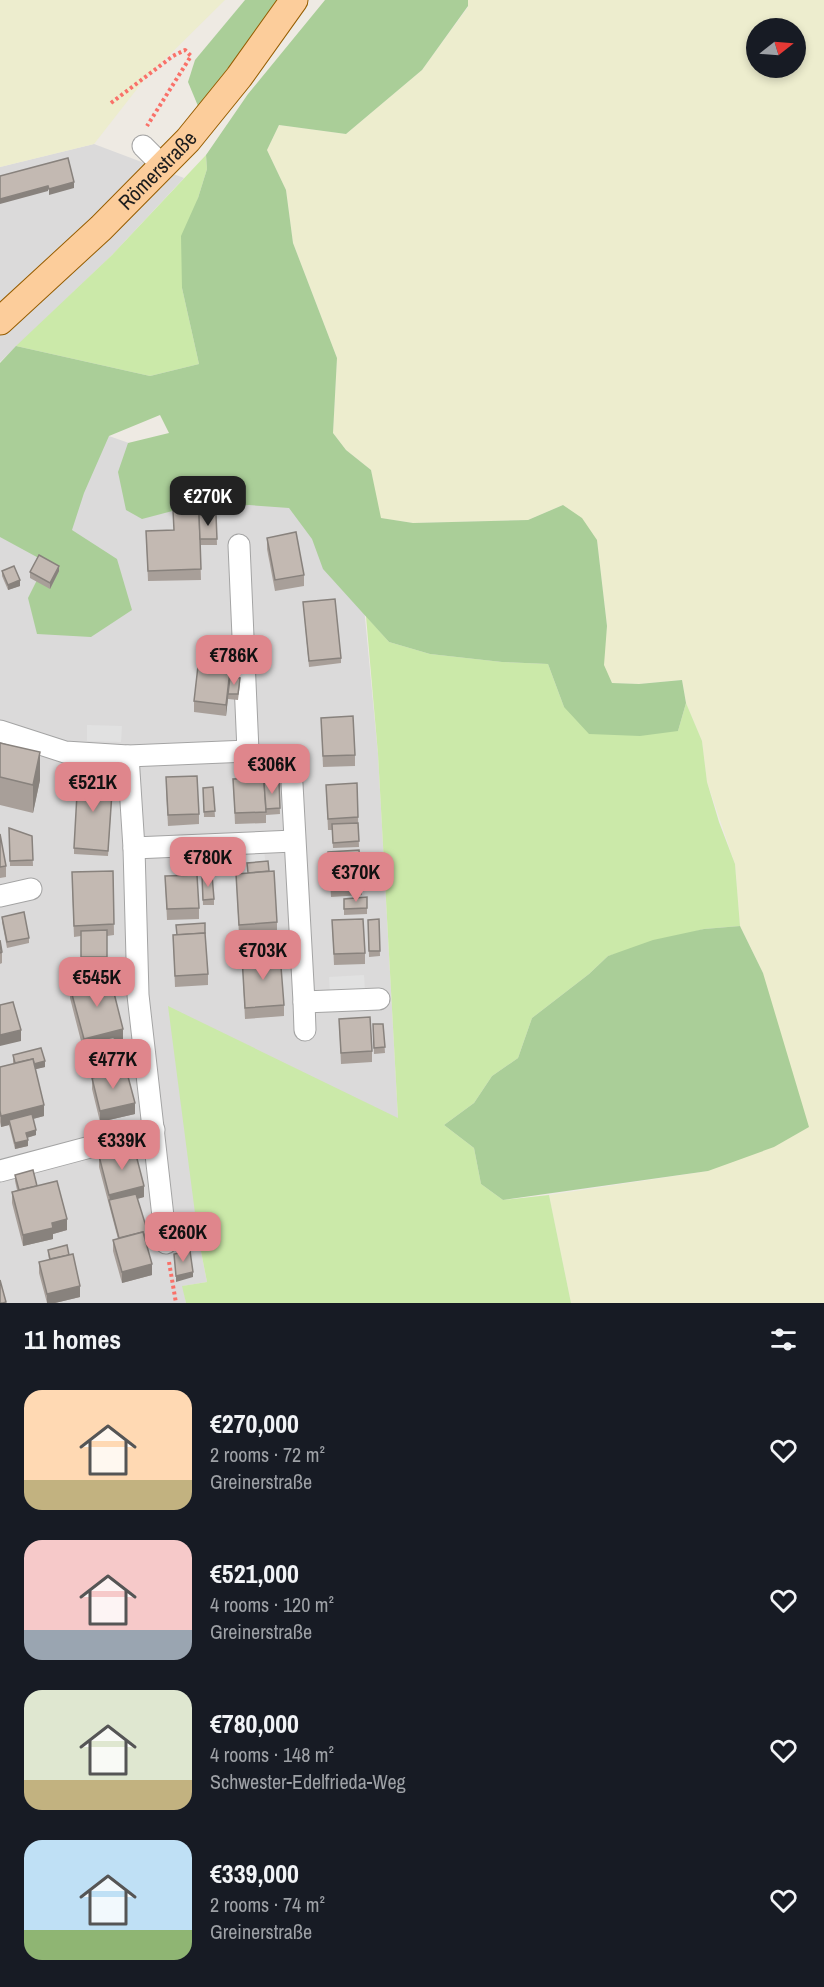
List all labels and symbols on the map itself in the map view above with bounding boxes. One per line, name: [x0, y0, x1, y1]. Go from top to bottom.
north arrow: [746, 18, 806, 78]
street label: Römerstraße: [112, 125, 203, 216]
pin: €270K: [166, 476, 250, 527]
pin: €786K: [192, 635, 276, 686]
pin: €306K: [230, 744, 314, 795]
pin: €521K: [51, 762, 135, 813]
pin: €780K: [166, 837, 250, 888]
pin: €370K: [314, 852, 398, 903]
pin: €703K: [221, 930, 305, 981]
pin: €545K: [55, 957, 139, 1008]
pin: €477K: [71, 1039, 155, 1090]
pin: €339K: [80, 1120, 164, 1171]
pin: €260K: [141, 1212, 225, 1263]

